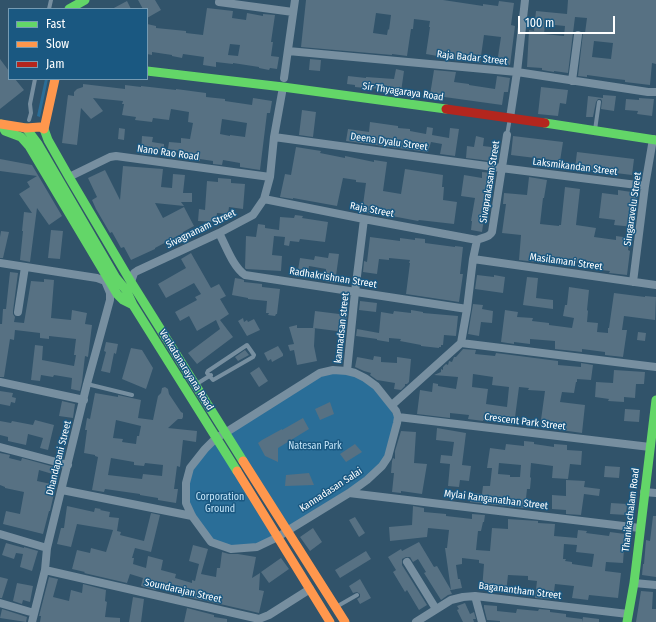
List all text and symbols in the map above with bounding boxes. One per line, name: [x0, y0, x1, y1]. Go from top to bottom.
legend: [8, 8, 148, 80]
scale bar: [520, 8, 617, 34]
text: 100 m: [525, 16, 554, 30]
text: Fast: [46, 17, 65, 31]
text: Slow: [46, 37, 69, 51]
street label: Raja Badar Street: [436, 48, 508, 68]
text: Jam: [46, 57, 64, 71]
street label: Sir Thyagaraya Road: [362, 80, 444, 104]
street label: Deena Dyalu Street: [350, 131, 428, 153]
street label: Sivaprakasam Street: [478, 140, 502, 224]
street label: Nano Rao Road: [136, 143, 200, 163]
street label: Laksmikandan Street: [532, 156, 618, 178]
street label: Singaravelu Street: [622, 171, 644, 247]
street label: Raja Street: [349, 200, 395, 220]
street label: Sivagnanam Street: [164, 207, 238, 251]
street label: Masilamani Street: [529, 251, 603, 273]
street label: Radhakrishnan Street: [288, 265, 378, 291]
street label: kannadsan street: [332, 292, 352, 364]
street label: Venkatanarayana Road: [156, 327, 216, 413]
street label: Crescent Park Street: [484, 411, 566, 433]
street label: Dhandapani Street: [44, 419, 74, 497]
park label: Natesan Park: [288, 440, 342, 452]
street label: Kannadasan Salai: [297, 465, 365, 515]
street label: Thanikachalam Road: [620, 467, 642, 553]
street label: Mylai Ranganathan Street: [443, 488, 549, 512]
park label: Corporation Ground: [196, 491, 244, 514]
street label: Soundarajan Street: [143, 576, 223, 606]
street label: Baganantham Street: [478, 580, 562, 602]

